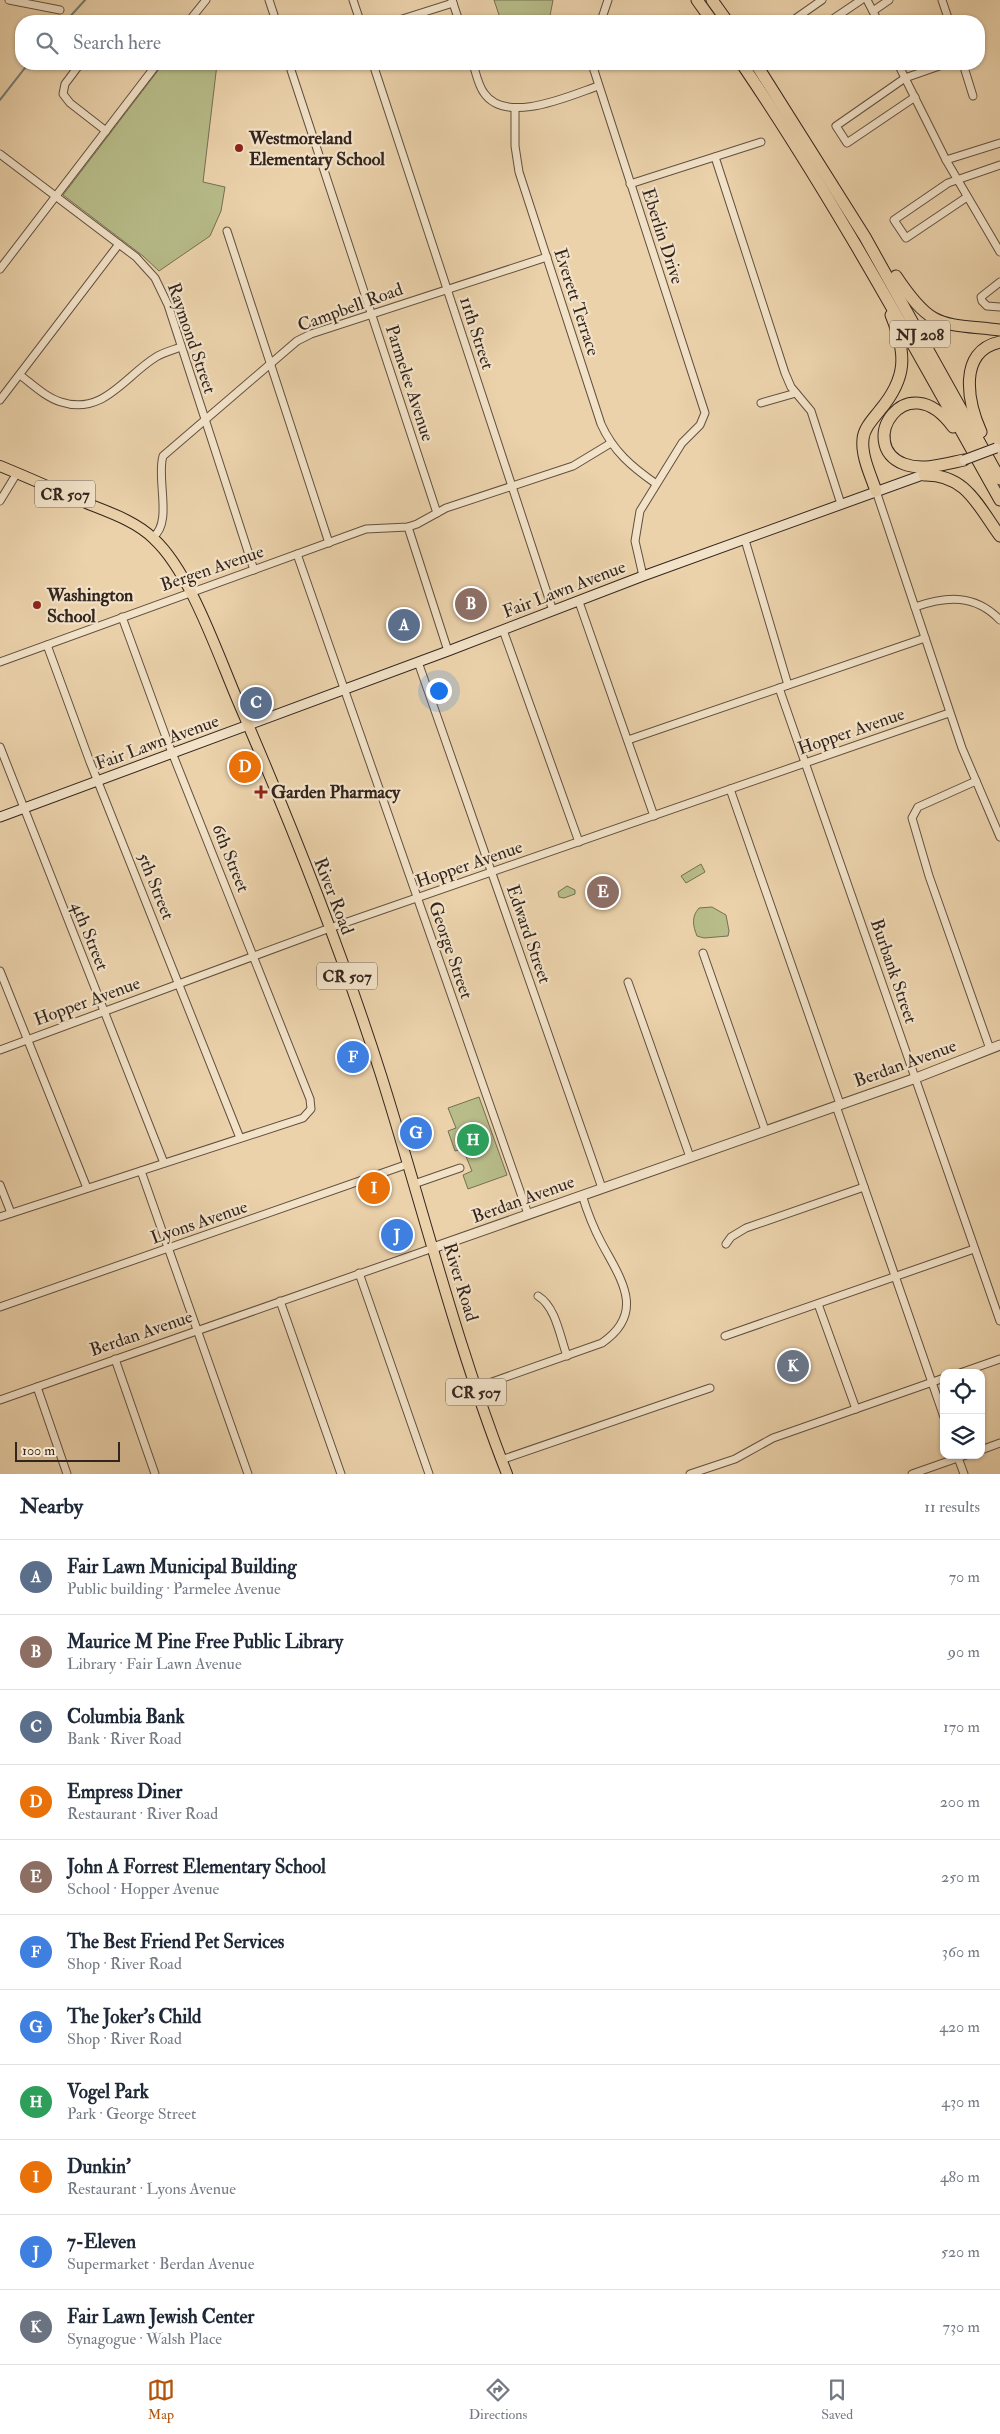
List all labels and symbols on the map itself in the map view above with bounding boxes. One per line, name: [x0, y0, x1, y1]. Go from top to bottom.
place label: Westmoreland Elementary School: [248, 127, 385, 171]
marker: Westmoreland Elementary School: [233, 142, 245, 154]
street label: Eberlin Drive: [636, 185, 689, 288]
street label: Everett Terrace: [548, 246, 605, 359]
street label: Campbell Road: [294, 278, 406, 337]
street label: Raymond Street: [162, 280, 221, 397]
street label: 11th Street: [454, 294, 499, 373]
road number: NJ 208: [890, 320, 950, 348]
street label: Parmelee Avenue: [380, 322, 439, 445]
road number: CR 507: [35, 480, 95, 508]
street label: Bergen Avenue: [158, 540, 267, 597]
street label: Fair Lawn Avenue: [499, 555, 629, 624]
place label: Washington School: [46, 584, 134, 628]
pin: B: [455, 585, 487, 623]
marker: Washington School: [31, 599, 43, 611]
pin: A: [388, 606, 420, 644]
your location: [426, 678, 452, 704]
pin: C: [240, 684, 272, 722]
street label: Hopper Avenue: [795, 702, 908, 760]
street label: Fair Lawn Avenue: [92, 709, 223, 776]
pin: D: [229, 748, 261, 786]
place label: Garden Pharmacy: [271, 781, 401, 804]
marker: Garden Pharmacy: [255, 786, 267, 798]
street label: 6th Street: [206, 821, 255, 896]
street label: Hopper Avenue: [413, 835, 526, 893]
street label: 5th Street: [132, 849, 179, 923]
street label: River Road: [308, 854, 359, 938]
pin: E: [587, 873, 619, 911]
street label: Edward Street: [501, 882, 556, 987]
street label: 4th Street: [65, 898, 114, 974]
street label: George Street: [423, 898, 478, 1002]
street label: Burbank Street: [865, 916, 922, 1027]
road number: CR 507: [317, 962, 377, 989]
street label: Hopper Avenue: [31, 971, 144, 1031]
street label: Berdan Avenue: [851, 1034, 960, 1093]
pin: F: [337, 1038, 369, 1076]
pin: G: [400, 1114, 432, 1152]
pin: H: [457, 1121, 489, 1159]
pin: I: [358, 1169, 390, 1207]
street label: Berdan Avenue: [469, 1170, 578, 1229]
street label: Lyons Avenue: [148, 1195, 251, 1250]
pin: J: [381, 1216, 413, 1254]
street label: River Road: [438, 1240, 483, 1324]
street label: Berdan Avenue: [87, 1305, 196, 1362]
pin: K: [777, 1347, 809, 1385]
road number: CR 507: [446, 1378, 506, 1405]
scale bar: [15, 1439, 120, 1462]

